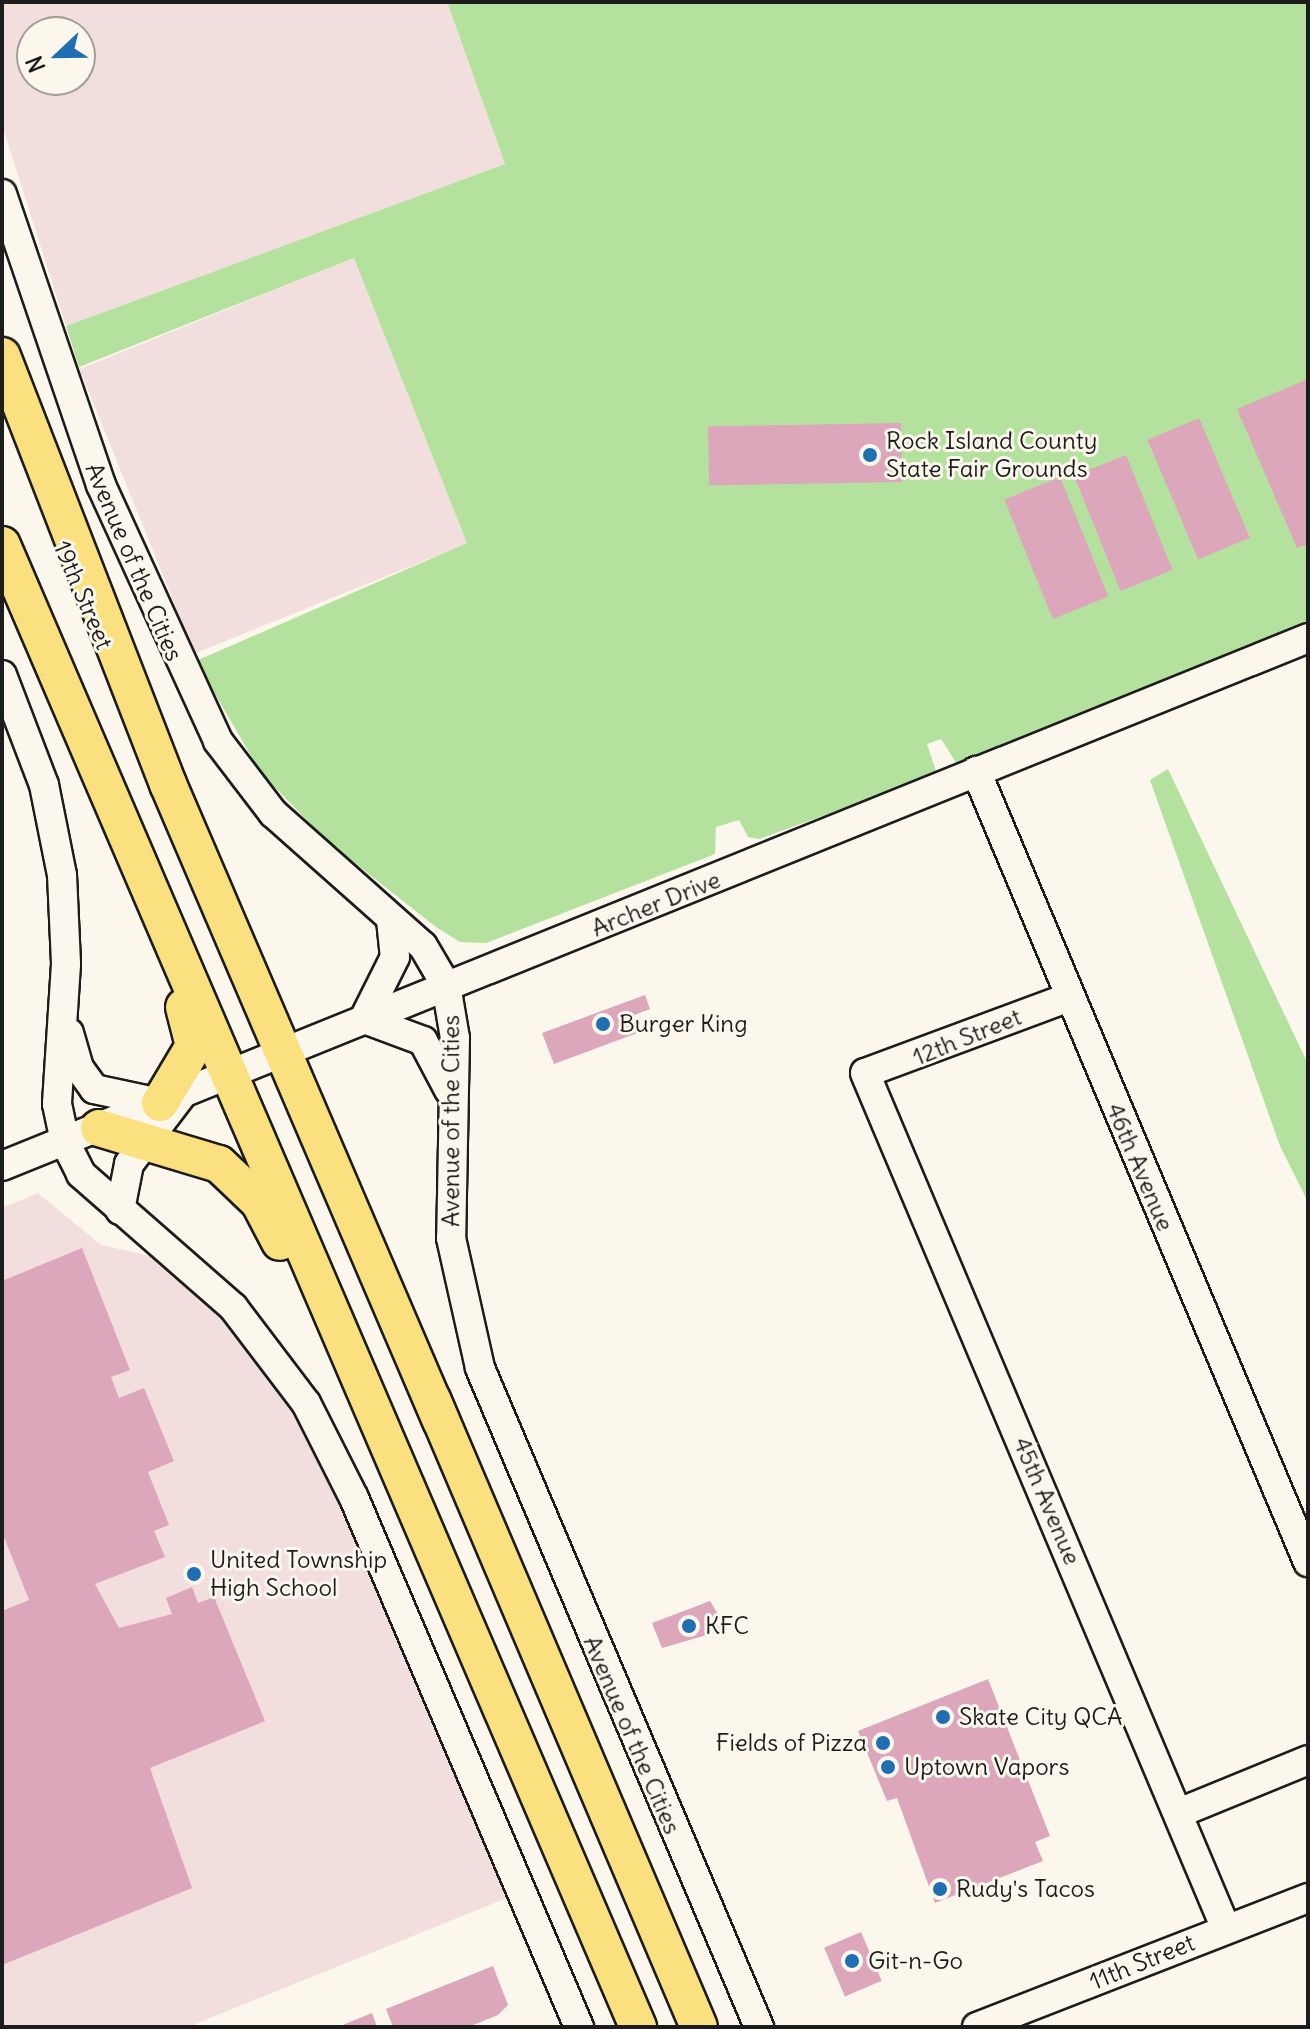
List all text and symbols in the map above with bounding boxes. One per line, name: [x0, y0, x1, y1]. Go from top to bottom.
north arrow: [16, 16, 96, 96]
text: N: [20, 52, 51, 77]
place label: Rock Island County State Fair Grounds: [886, 427, 1097, 483]
marker: Rock Island County State Fair Grounds: [861, 446, 879, 464]
street label: Avenue of the Cities: [79, 459, 189, 665]
street label: 19th Street: [47, 536, 119, 654]
street label: Archer Drive: [587, 865, 725, 943]
street label: 12th Street: [909, 1002, 1025, 1072]
place label: Burger King: [619, 1010, 748, 1038]
street label: Avenue of the Cities: [437, 1015, 465, 1227]
marker: Burger King: [594, 1015, 612, 1033]
street label: 46th Avenue: [1100, 1099, 1180, 1235]
street label: 45th Avenue: [1007, 1433, 1087, 1569]
place label: United Township High School: [210, 1546, 387, 1602]
marker: United Township High School: [185, 1565, 203, 1583]
place label: KFC: [705, 1612, 749, 1640]
marker: KFC: [680, 1617, 698, 1635]
street label: Avenue of the Cities: [577, 1632, 687, 1838]
place label: Skate City QCA: [959, 1703, 1122, 1731]
marker: Skate City QCA: [934, 1708, 952, 1726]
place label: Fields of Pizza: [716, 1729, 867, 1757]
marker: Fields of Pizza: [874, 1734, 892, 1752]
place label: Uptown Vapors: [904, 1753, 1069, 1781]
marker: Uptown Vapors: [879, 1758, 897, 1776]
place label: Rudy's Tacos: [956, 1875, 1095, 1903]
marker: Rudy's Tacos: [931, 1880, 949, 1898]
street label: 11th Street: [1085, 1928, 1199, 1996]
place label: Git-n-Go: [868, 1947, 963, 1975]
marker: Git-n-Go: [843, 1952, 861, 1970]

